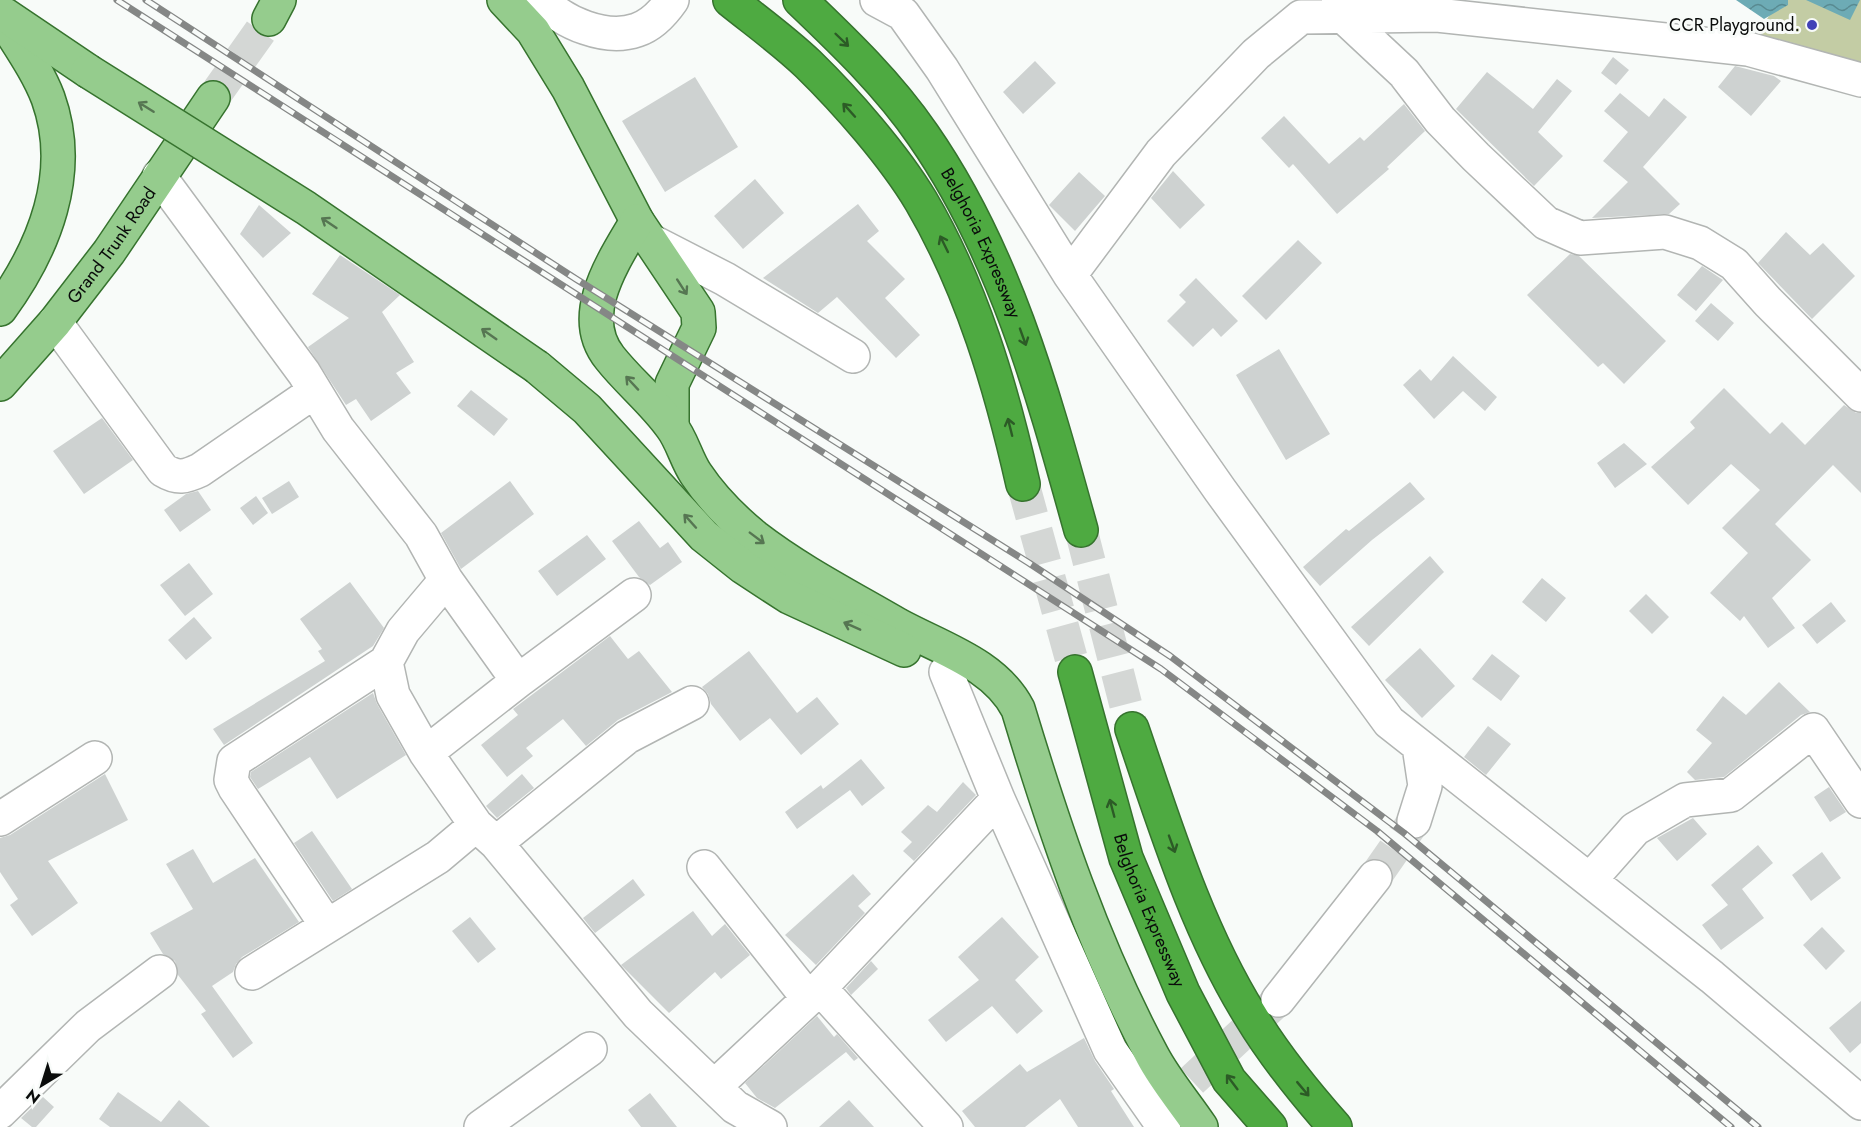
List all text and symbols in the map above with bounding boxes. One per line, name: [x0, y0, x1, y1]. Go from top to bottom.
place label: CCR Playground.: [1669, 12, 1800, 38]
marker: CCR Playground.: [1805, 18, 1819, 32]
one-way arrow: [835, 33, 850, 48]
one-way arrow: [138, 101, 155, 113]
one-way arrow: [842, 103, 856, 118]
street label: Belghoria Expressway: [934, 163, 1028, 322]
street label: Grand Trunk Road: [61, 182, 162, 309]
one-way arrow: [321, 217, 337, 229]
one-way arrow: [937, 235, 949, 253]
one-way arrow: [675, 278, 688, 295]
one-way arrow: [1018, 327, 1029, 346]
one-way arrow: [482, 328, 498, 340]
one-way arrow: [625, 376, 639, 391]
one-way arrow: [1004, 418, 1016, 437]
one-way arrow: [683, 513, 697, 528]
one-way arrow: [749, 531, 765, 544]
one-way arrow: [843, 620, 861, 631]
one-way arrow: [1106, 799, 1117, 818]
street label: Belghoria Expressway: [1107, 831, 1192, 991]
one-way arrow: [1168, 834, 1179, 853]
north arrow: [12, 1055, 72, 1115]
one-way arrow: [1226, 1075, 1238, 1091]
one-way arrow: [1296, 1081, 1310, 1096]
text: N: [21, 1083, 45, 1109]

